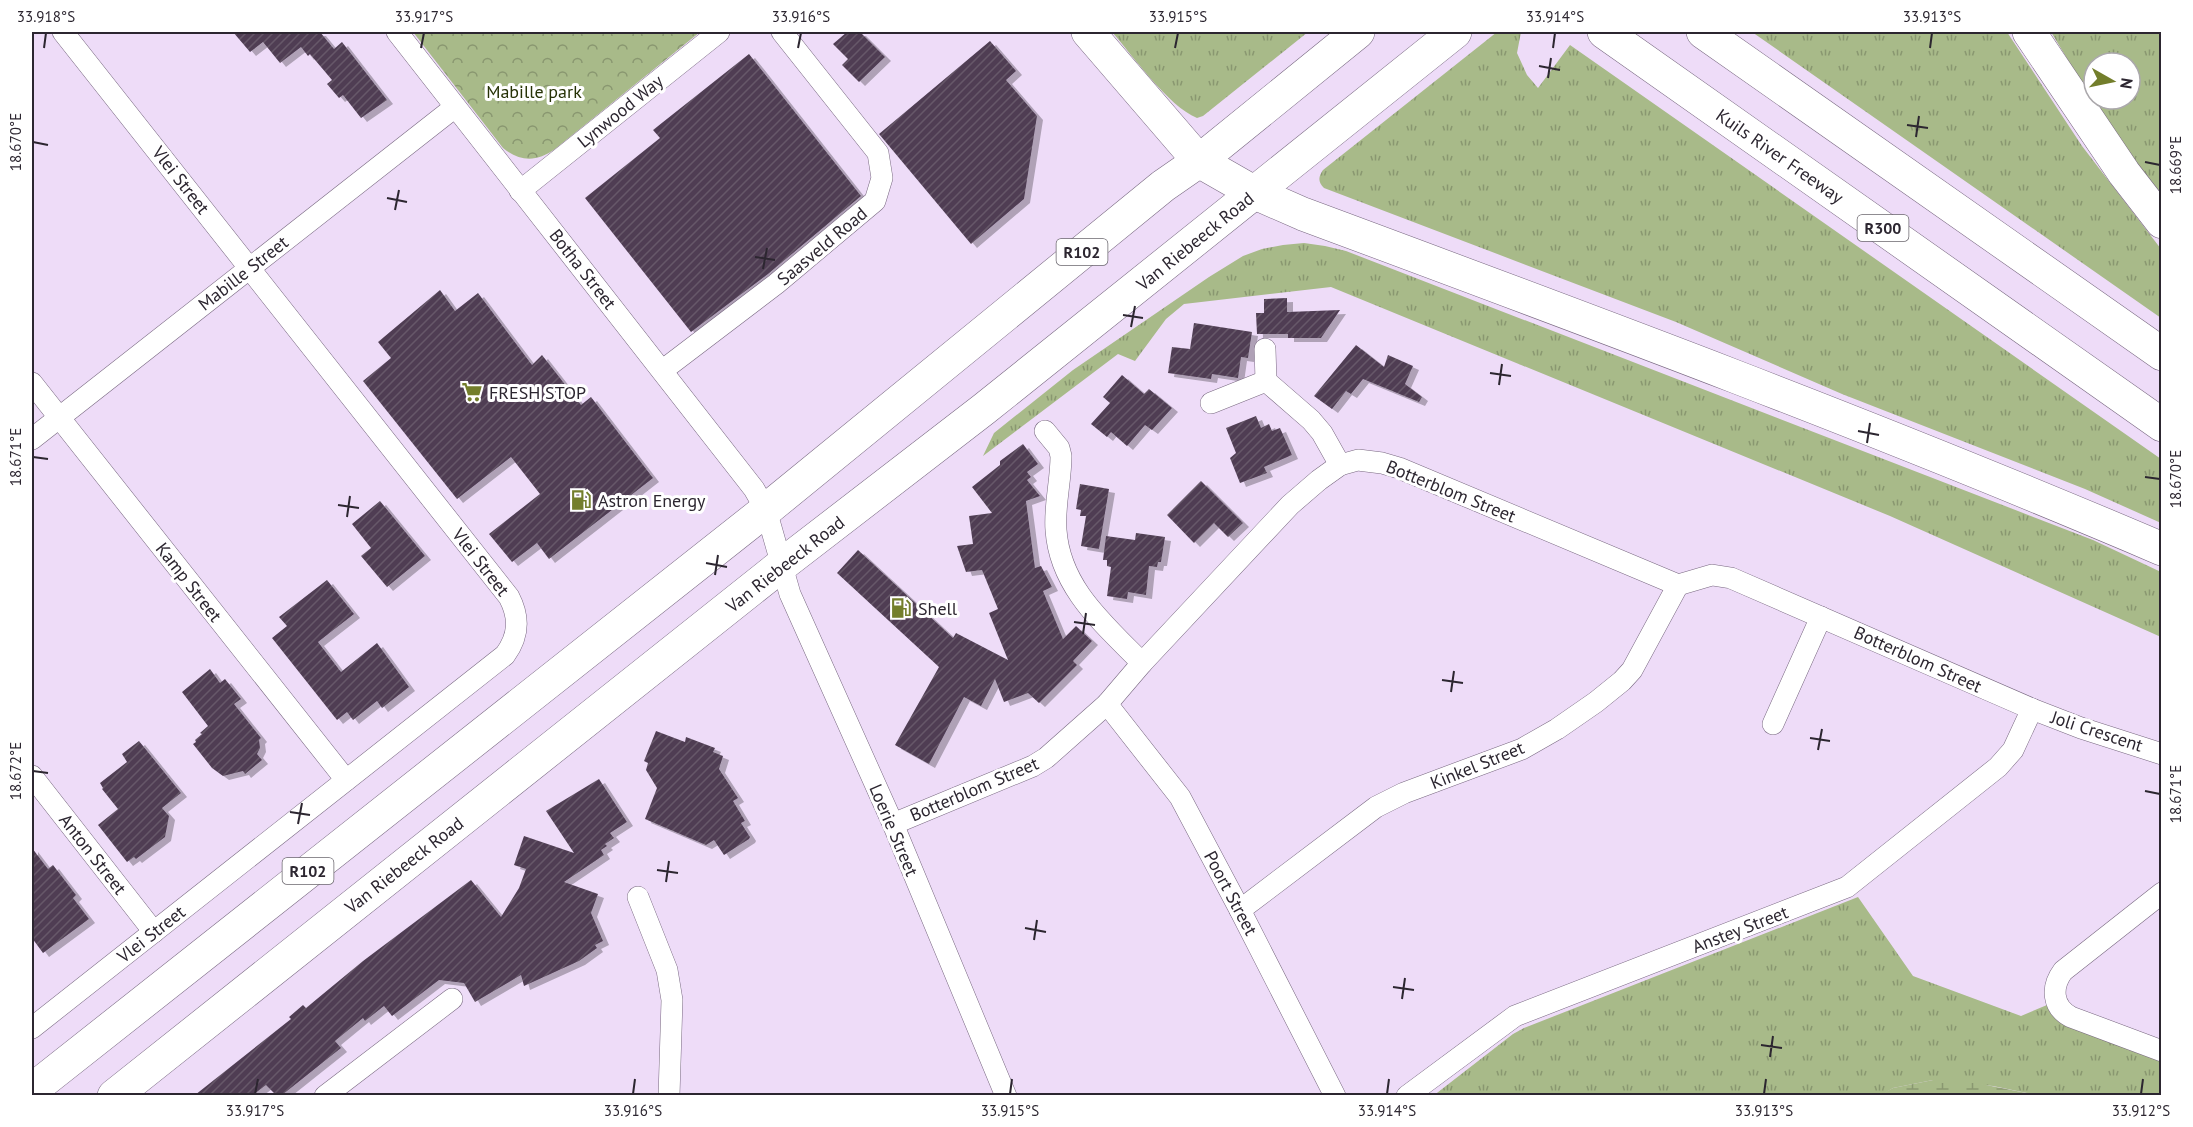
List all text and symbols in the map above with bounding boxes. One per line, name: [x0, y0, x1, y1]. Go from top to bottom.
text: 33.918°S: [17, 7, 75, 26]
text: 33.917°S: [395, 7, 453, 26]
text: 33.916°S: [772, 7, 830, 26]
text: 33.915°S: [1149, 7, 1207, 26]
text: 33.914°S: [1526, 7, 1584, 26]
text: 33.913°S: [1903, 7, 1961, 26]
north arrow: [2082, 51, 2142, 111]
street label: Lynwood Way: [572, 69, 668, 153]
text: N: [2116, 77, 2138, 90]
park label: Mabille park: [486, 80, 582, 103]
street label: Kuils River Freeway: [1712, 103, 1849, 209]
text: 18.670°E: [6, 113, 25, 171]
text: 18.669°E: [2166, 136, 2185, 194]
street label: Vlei Street: [147, 141, 215, 219]
street label: Van Riebeeck Road: [1131, 187, 1258, 296]
street label: Saasveld Road: [772, 202, 872, 290]
road number: R300: [1858, 215, 1908, 241]
street label: Botha Street: [544, 224, 622, 314]
street label: Mabille Street: [193, 231, 293, 315]
road number: R102: [1056, 239, 1108, 265]
supermarket icon: FRESH STOP: [460, 380, 484, 404]
place label: FRESH STOP: [489, 381, 586, 404]
text: 18.671°E: [6, 428, 25, 486]
text: 18.670°E: [2166, 450, 2185, 508]
street label: Botterblom Street: [1383, 455, 1519, 527]
fuel station icon: Astron Energy: [569, 488, 593, 512]
place label: Astron Energy: [598, 489, 706, 512]
street label: Van Riebeeck Road: [720, 511, 849, 618]
street label: Vlei Street: [447, 523, 515, 601]
street label: Kamp Street: [151, 538, 227, 626]
fuel station icon: Shell: [889, 596, 913, 620]
place label: Shell: [918, 597, 958, 620]
street label: Botterblom Street: [1851, 621, 1985, 697]
street label: Joli Crescent: [2047, 705, 2146, 757]
street label: Kinkel Street: [1427, 736, 1527, 794]
text: 18.672°E: [6, 742, 25, 800]
street label: Botterblom Street: [906, 752, 1042, 826]
text: 18.671°E: [2166, 765, 2185, 823]
street label: Loerie Street: [864, 780, 924, 880]
street label: Anton Street: [54, 809, 132, 899]
street label: Van Riebeeck Road: [339, 812, 468, 919]
street label: Poort Street: [1199, 847, 1263, 939]
road number: R102: [282, 858, 334, 884]
street label: Vlei Street: [112, 900, 190, 968]
street label: Anstey Street: [1689, 900, 1791, 958]
text: 33.917°S: [226, 1101, 284, 1120]
text: 33.916°S: [604, 1101, 662, 1120]
text: 33.915°S: [981, 1101, 1039, 1120]
text: 33.914°S: [1358, 1101, 1416, 1120]
text: 33.913°S: [1735, 1101, 1793, 1120]
text: 33.912°S: [2112, 1101, 2170, 1120]

